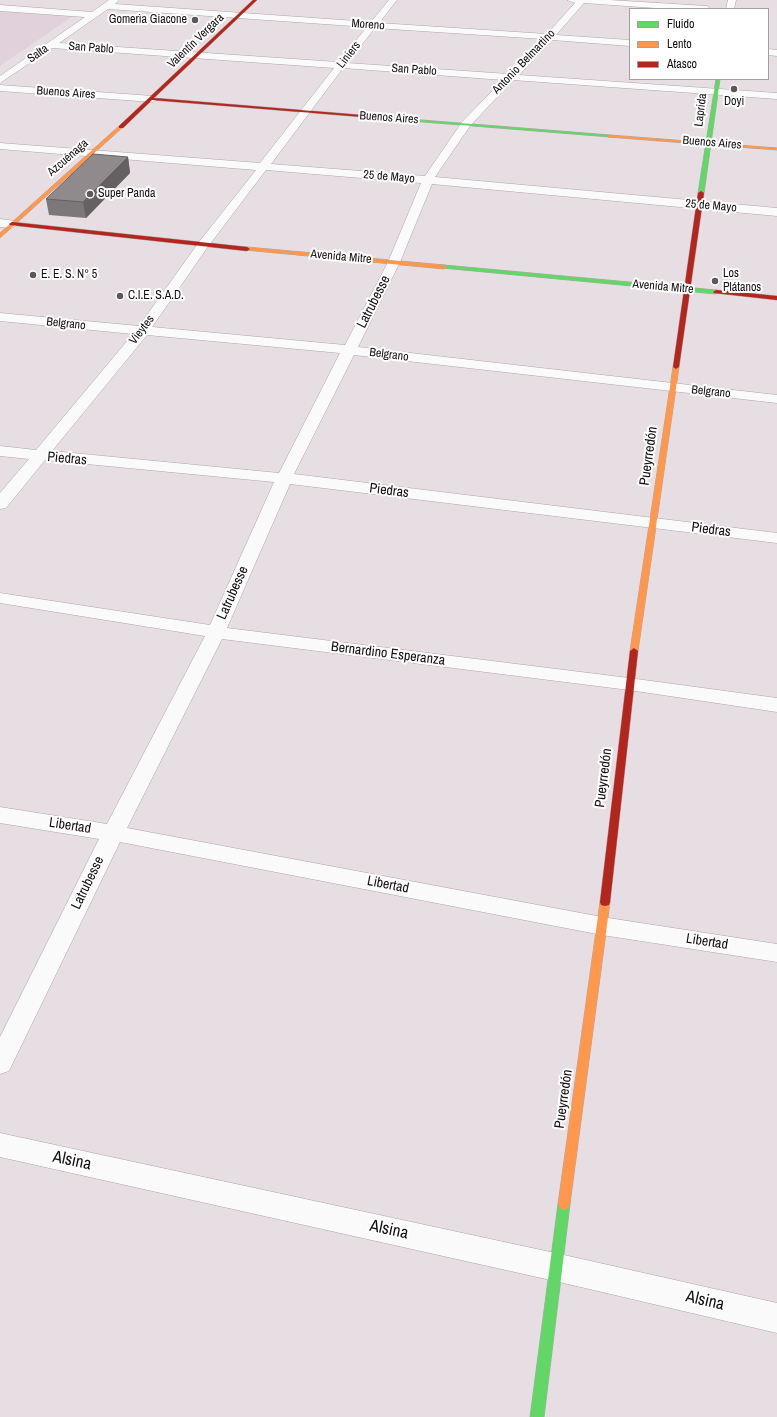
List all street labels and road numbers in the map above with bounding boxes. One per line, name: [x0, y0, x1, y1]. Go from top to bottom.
street label: Valentín Vergara: [165, 11, 227, 71]
street label: Moreno: [351, 17, 385, 33]
street label: Antonio Belmartino: [490, 27, 558, 97]
street label: San Pablo: [68, 39, 114, 57]
street label: Liniers: [334, 39, 364, 71]
street label: Salta: [25, 42, 51, 66]
street label: San Pablo: [391, 61, 437, 79]
street label: Buenos Aires: [36, 84, 96, 102]
street label: Laprida: [692, 93, 710, 127]
street label: Buenos Aires: [359, 109, 419, 127]
street label: Buenos Aires: [682, 133, 742, 153]
street label: Azcuénaga: [45, 136, 91, 180]
street label: 25 de Mayo: [363, 168, 415, 186]
street label: 25 de Mayo: [685, 197, 737, 215]
street label: Avenida Mitre: [310, 247, 372, 267]
street label: Latrubesse: [354, 273, 394, 331]
street label: Avenida Mitre: [632, 277, 694, 297]
street label: Vieytes: [126, 313, 158, 347]
street label: Belgrano: [46, 315, 86, 333]
street label: Belgrano: [369, 345, 409, 365]
street label: Belgrano: [691, 383, 731, 401]
street label: Pueyrredón: [637, 425, 661, 487]
street label: Piedras: [47, 449, 87, 469]
street label: Piedras: [368, 480, 410, 502]
street label: Piedras: [690, 519, 732, 541]
street label: Latrubesse: [214, 564, 252, 622]
street label: Bernardino Esperanza: [330, 639, 446, 669]
street label: Pueyrredón: [592, 748, 616, 808]
street label: Libertad: [48, 814, 92, 838]
street label: Latrubesse: [68, 854, 108, 912]
street label: Libertad: [366, 873, 410, 897]
street label: Libertad: [685, 930, 729, 954]
street label: Pueyrredón: [552, 1068, 576, 1130]
street label: Alsina: [51, 1147, 93, 1175]
street label: Alsina: [368, 1216, 410, 1244]
street label: Alsina: [684, 1287, 726, 1315]

